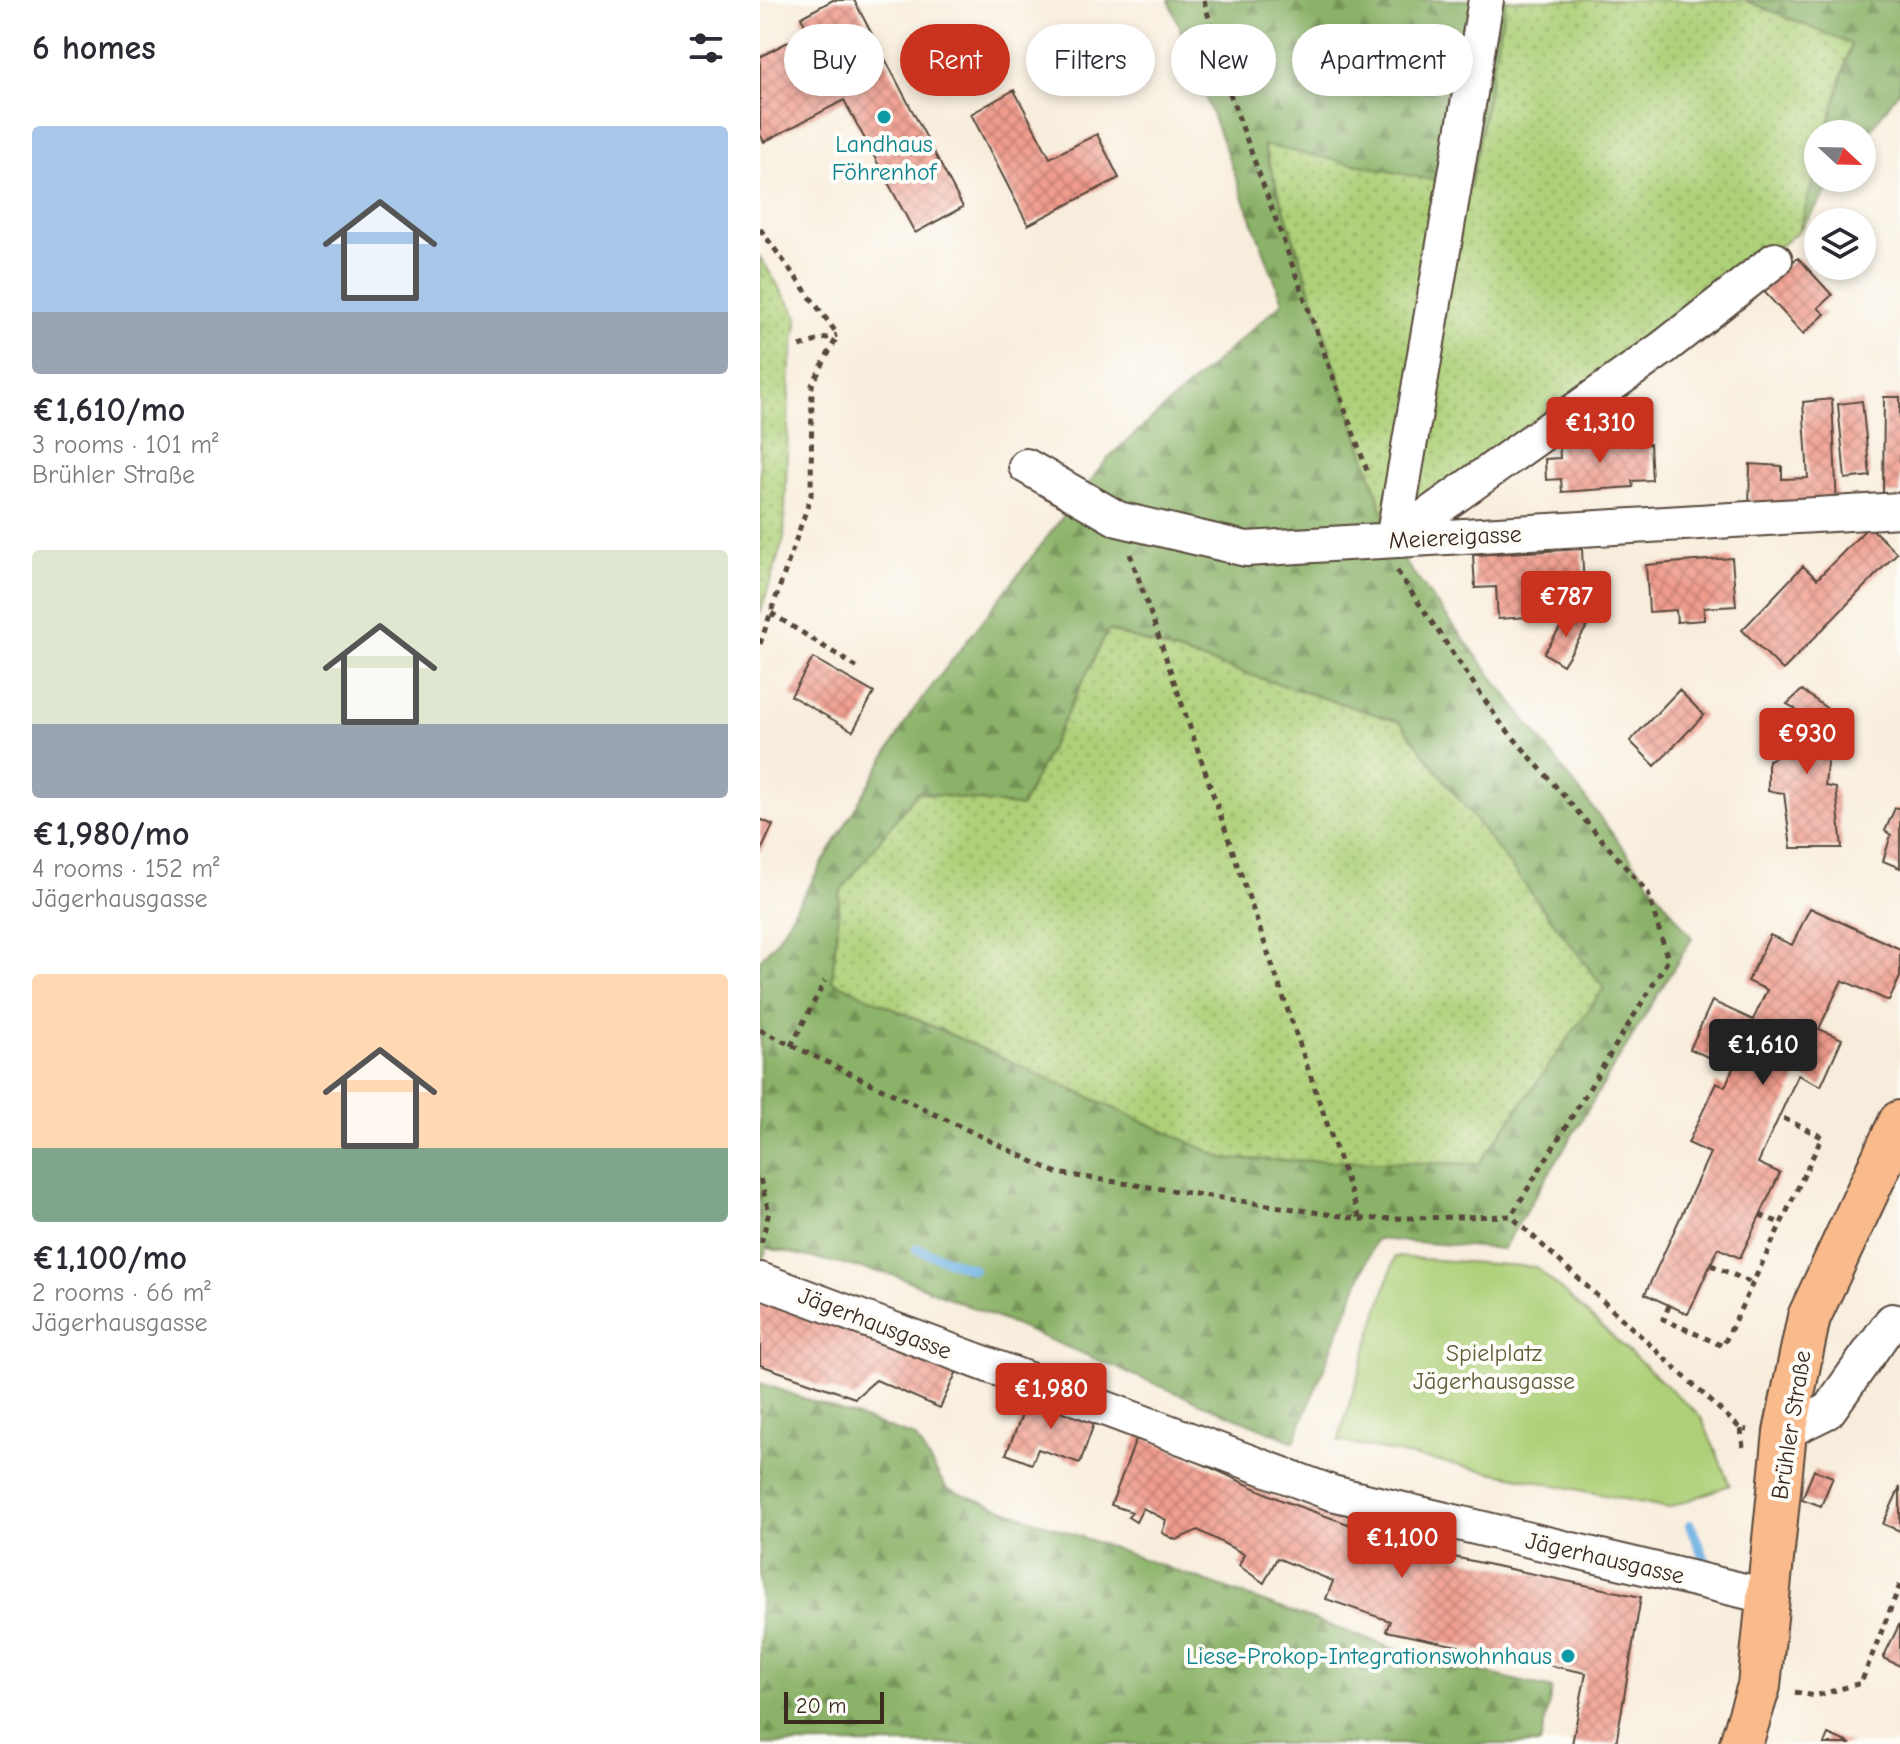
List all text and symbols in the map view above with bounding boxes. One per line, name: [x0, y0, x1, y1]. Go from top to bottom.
chip: Buy: [784, 24, 884, 96]
chip: Rent: [900, 24, 1010, 96]
chip: Filters: [1026, 24, 1155, 96]
chip: New: [1171, 24, 1276, 96]
chip: Apartment: [1292, 24, 1473, 96]
icon: filters: [684, 26, 728, 70]
text: 6 homes: [32, 28, 156, 68]
marker: Landhaus Föhrenhof: [875, 108, 893, 126]
north arrow: [1804, 120, 1876, 192]
map controls: [1804, 120, 1876, 280]
place label: Landhaus Föhrenhof: [832, 130, 938, 186]
icon: home: [308, 178, 452, 322]
button: layers: [1804, 208, 1876, 280]
text: €1,610/mo: [32, 390, 185, 430]
pin: €1,310: [1535, 397, 1665, 465]
text: €1,310: [1564, 408, 1636, 438]
text: 3 rooms · 101 m²: [32, 430, 219, 460]
text: Brühler Straße: [32, 460, 195, 490]
street label: Meiereigasse: [1388, 520, 1522, 554]
pin: €787: [1519, 571, 1613, 639]
text: €787: [1539, 582, 1593, 612]
icon: home: [308, 602, 452, 746]
pin: €930: [1760, 708, 1854, 776]
text: €930: [1777, 719, 1837, 749]
text: €1,980/mo: [32, 814, 189, 854]
text: 4 rooms · 152 m²: [32, 854, 220, 884]
text: Jägerhausgasse: [32, 884, 208, 914]
pin: €1,610: [1698, 1019, 1828, 1087]
icon: home: [308, 1026, 452, 1170]
text: €1,610: [1727, 1030, 1799, 1060]
text: €1,100/mo: [32, 1238, 187, 1278]
text: 2 rooms · 66 m²: [32, 1278, 211, 1308]
street label: Jägerhausgasse: [794, 1281, 956, 1365]
text: Jägerhausgasse: [32, 1308, 208, 1338]
park label: Spielplatz Jägerhausgasse: [1413, 1339, 1575, 1395]
street label: Brühler Straße: [1765, 1348, 1817, 1502]
pin: €1,980: [986, 1363, 1116, 1431]
text: €1,980: [1014, 1374, 1088, 1404]
pin: €1,100: [1337, 1512, 1467, 1580]
text: €1,100: [1365, 1523, 1439, 1553]
street label: Jägerhausgasse: [1523, 1526, 1687, 1590]
place label: Liese-Prokop-Integrationswohnhaus: [1186, 1642, 1552, 1670]
marker: Liese-Prokop-Integrationswohnhaus: [1559, 1647, 1577, 1665]
scale bar: [784, 1688, 884, 1724]
text: 20 m: [796, 1693, 846, 1719]

